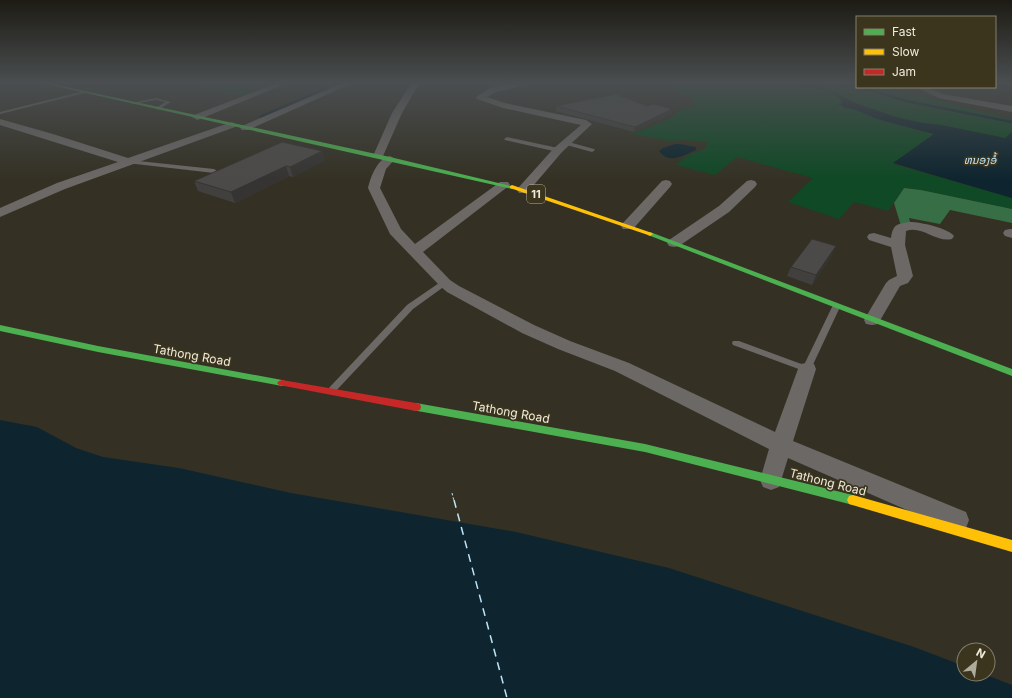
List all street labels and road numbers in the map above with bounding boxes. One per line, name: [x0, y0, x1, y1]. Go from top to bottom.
road number: 11: [527, 185, 545, 203]
street label: Tathong Road: [152, 341, 232, 369]
street label: Tathong Road: [471, 398, 551, 426]
street label: Tathong Road: [788, 465, 868, 499]

